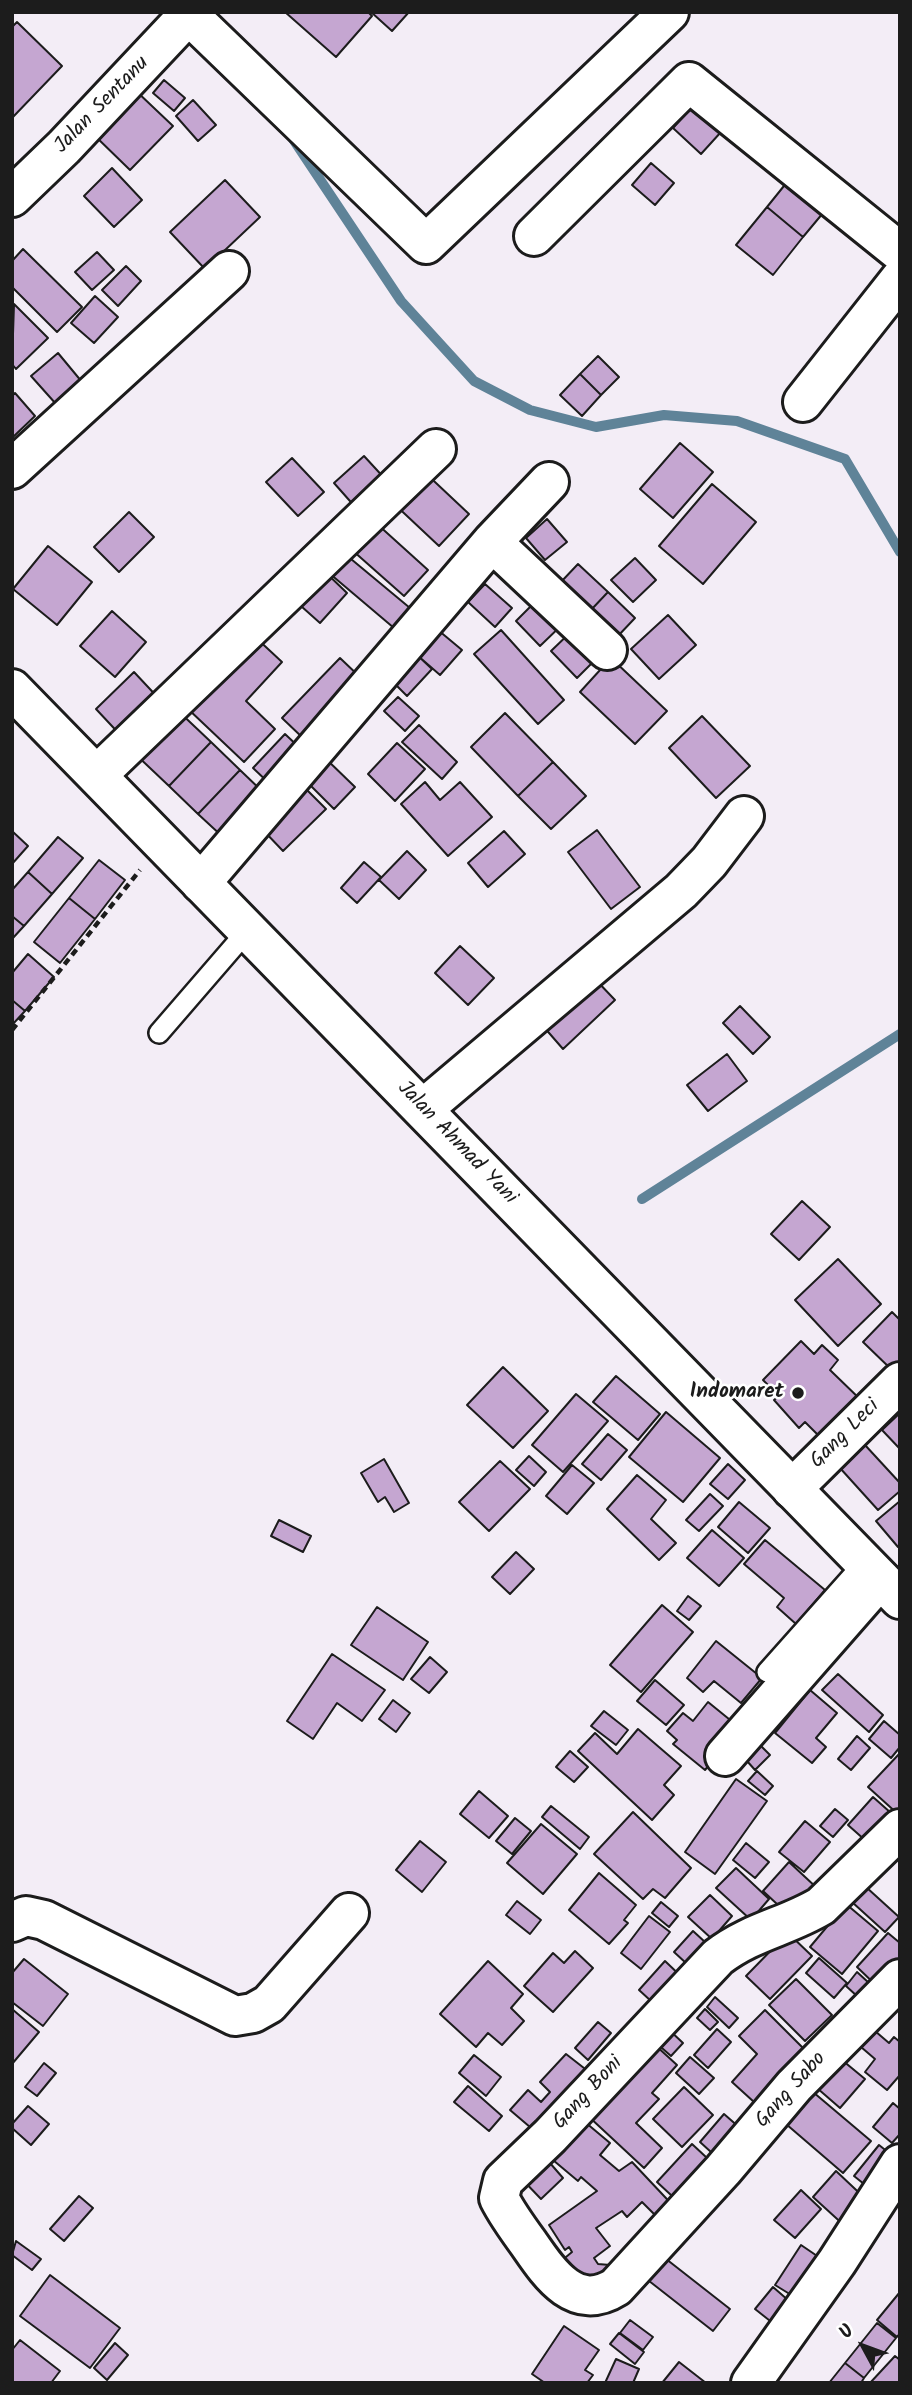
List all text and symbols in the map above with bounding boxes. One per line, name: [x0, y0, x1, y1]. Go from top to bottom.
street label: Jalan Sentanu: [50, 52, 156, 160]
street label: Jalan Ahmad Yani: [391, 1077, 521, 1211]
place label: Indomaret: [690, 1380, 784, 1406]
marker: Indomaret: [790, 1385, 806, 1401]
street label: Gang Leci: [806, 1395, 886, 1475]
street label: Gang Sabo: [751, 2048, 833, 2134]
street label: Gang Boni: [549, 2052, 629, 2136]
north arrow: [828, 2311, 898, 2381]
text: U: [832, 2318, 862, 2346]

